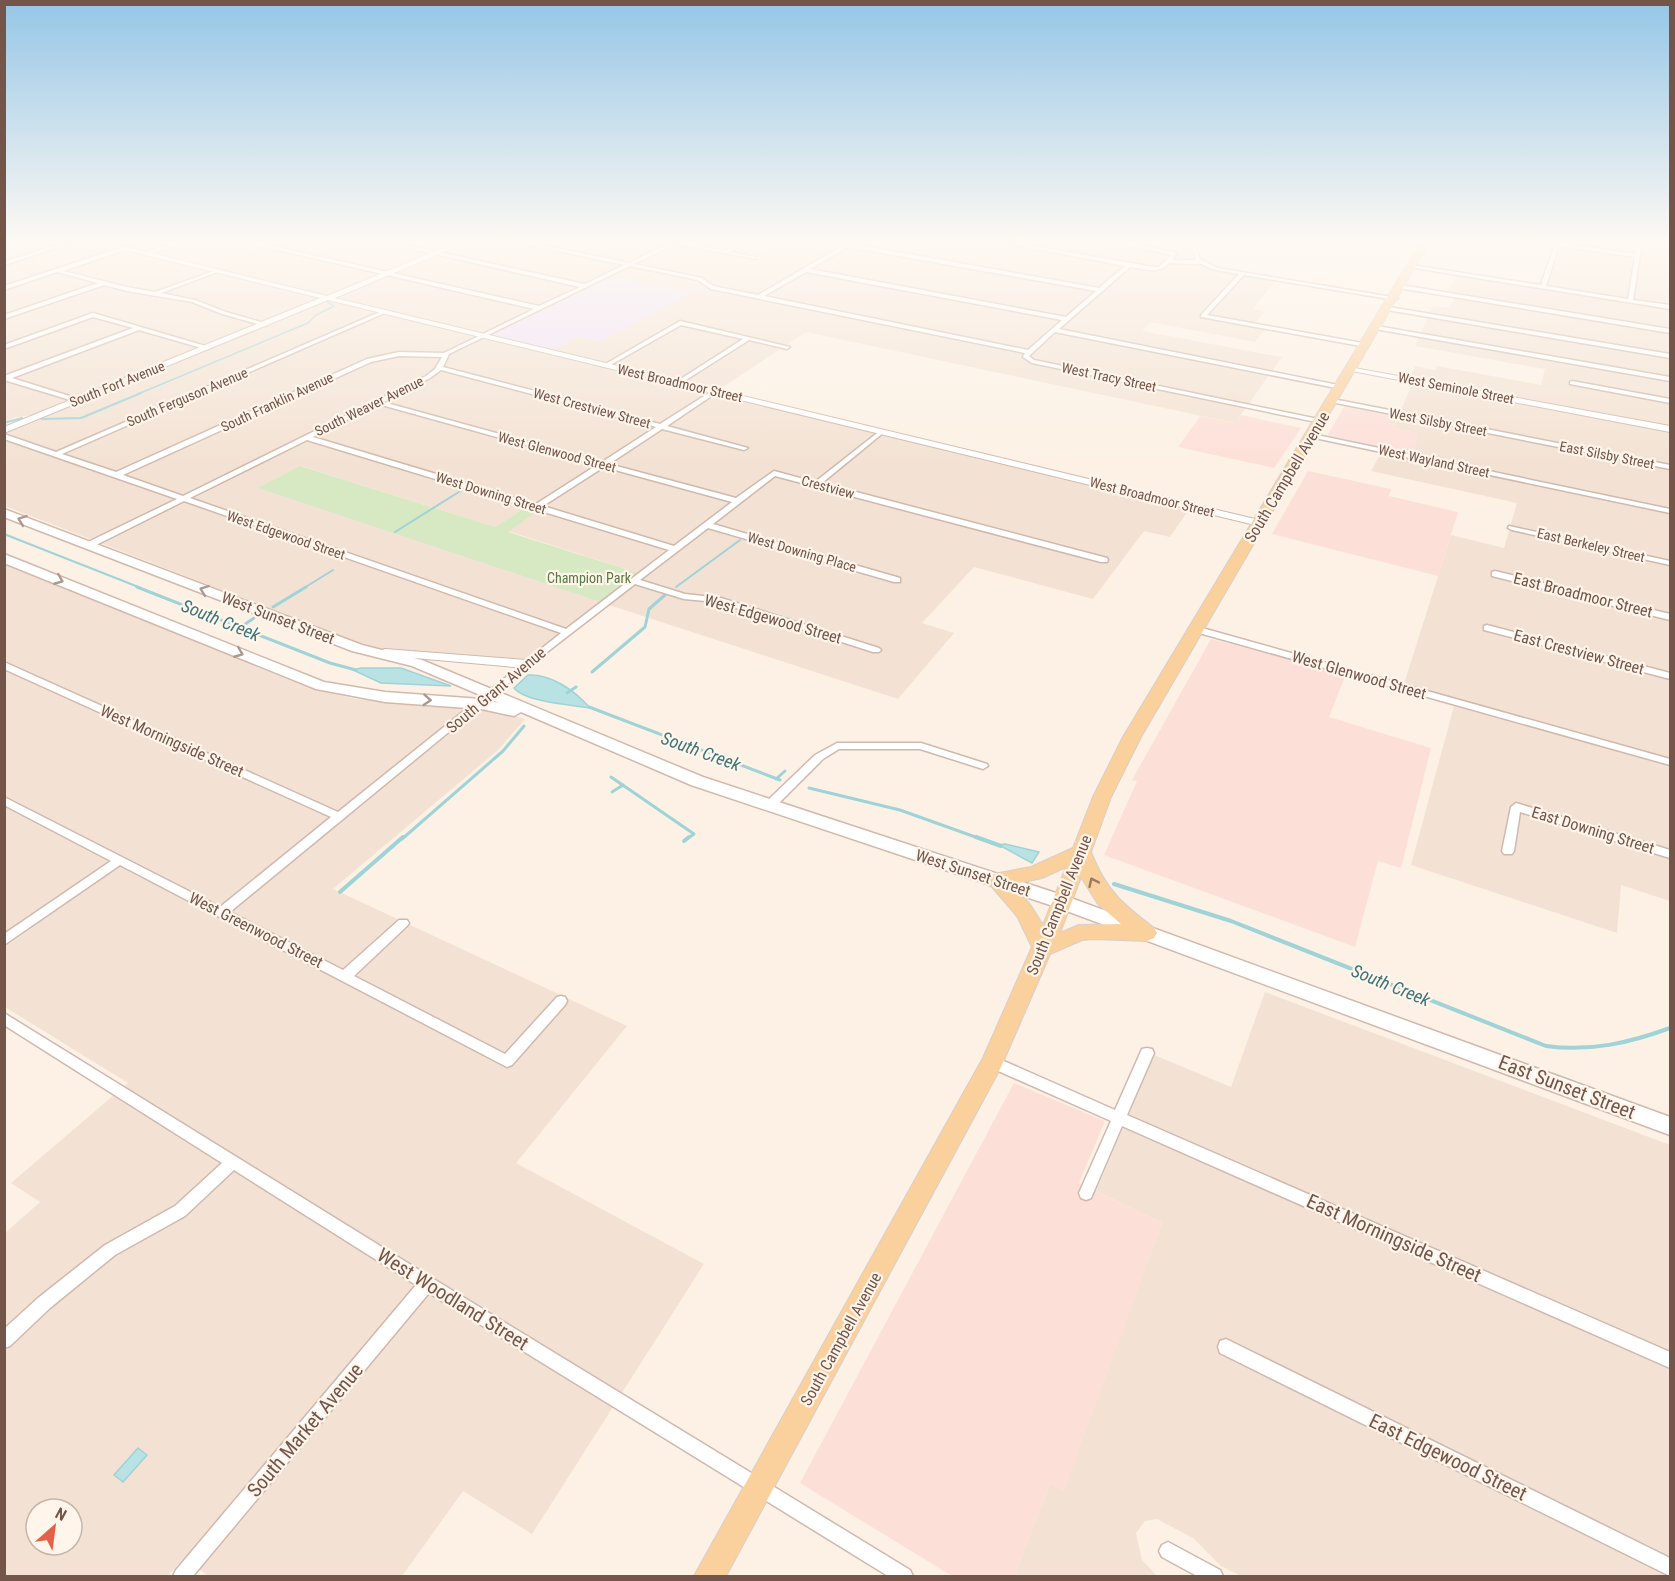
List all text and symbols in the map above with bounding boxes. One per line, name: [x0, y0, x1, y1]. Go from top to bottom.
street label: South Fort Avenue: [67, 357, 167, 410]
street label: West Tracy Street: [1060, 359, 1158, 395]
street label: West Broadmoor Street: [616, 361, 744, 405]
street label: South Ferguson Avenue: [124, 364, 250, 430]
street label: South Franklin Avenue: [218, 369, 336, 435]
street label: West Seminole Street: [1397, 369, 1515, 407]
street label: South Weaver Avenue: [312, 373, 426, 439]
street label: West Crestview Street: [532, 385, 652, 431]
street label: West Silsby Street: [1388, 405, 1488, 439]
street label: South Campbell Avenue: [1240, 408, 1334, 546]
street label: West Glenwood Street: [496, 429, 618, 475]
street label: East Silsby Street: [1558, 438, 1656, 472]
street label: West Wayland Street: [1377, 441, 1491, 481]
street label: West Downing Street: [434, 469, 548, 517]
street label: Crestview: [800, 472, 856, 502]
street label: West Broadmoor Street: [1088, 474, 1216, 520]
street label: West Edgewood Street: [225, 507, 347, 563]
one-way arrow: [17, 514, 28, 527]
street label: East Berkeley Street: [1536, 525, 1646, 565]
street label: West Downing Place: [746, 529, 859, 575]
street label: East Broadmoor Street: [1512, 569, 1655, 622]
park label: Champion Park: [547, 570, 632, 586]
one-way arrow: [52, 573, 63, 585]
one-way arrow: [199, 584, 210, 597]
street label: West Sunset Street: [219, 588, 337, 648]
street label: West Edgewood Street: [702, 590, 844, 648]
water label: South Creek: [178, 595, 265, 646]
street label: East Crestview Street: [1512, 625, 1647, 679]
street label: South Grant Avenue: [442, 643, 550, 737]
one-way arrow: [233, 646, 244, 658]
street label: West Glenwood Street: [1290, 647, 1429, 703]
one-way arrow: [423, 693, 432, 706]
street label: West Morningside Street: [97, 701, 247, 781]
water label: South Creek: [658, 727, 745, 775]
street label: East Downing Street: [1529, 802, 1657, 858]
street label: South Campbell Avenue: [1022, 832, 1096, 978]
street label: West Sunset Street: [913, 845, 1033, 901]
one-way arrow: [1089, 878, 1101, 889]
street label: West Greenwood Street: [186, 888, 326, 972]
water label: South Creek: [1348, 960, 1435, 1011]
street label: East Sunset Street: [1495, 1050, 1639, 1124]
street label: East Morningside Street: [1303, 1189, 1485, 1287]
street label: West Woodland Street: [373, 1243, 533, 1355]
street label: South Campbell Avenue: [796, 1269, 886, 1409]
street label: South Market Avenue: [242, 1358, 368, 1502]
street label: East Edgewood Street: [1365, 1408, 1531, 1506]
north arrow: [24, 1497, 84, 1557]
text: N: [52, 1504, 70, 1525]

